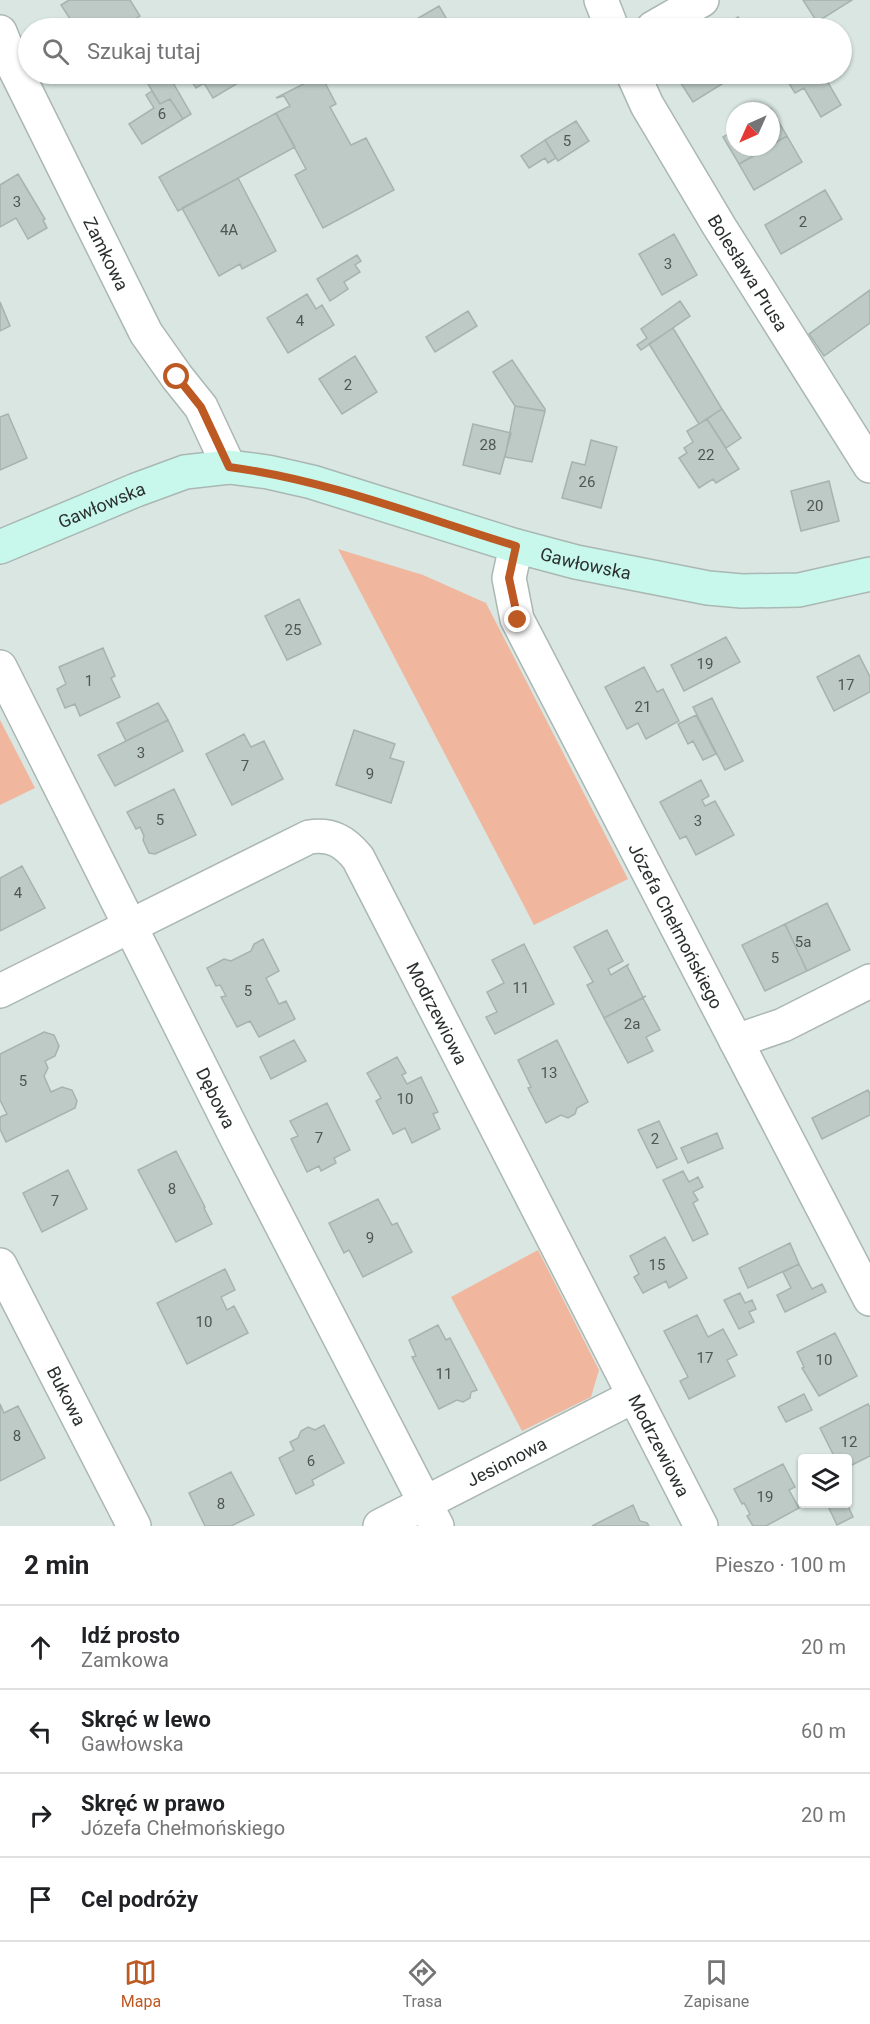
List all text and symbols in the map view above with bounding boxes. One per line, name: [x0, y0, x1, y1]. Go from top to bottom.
search box: [18, 18, 852, 84]
icon: search: [39, 35, 72, 68]
text: Szukaj tutaj: [87, 39, 201, 64]
north arrow: [726, 102, 780, 156]
house number: 6: [158, 105, 166, 123]
house number: 5: [563, 132, 571, 150]
house number: 3: [13, 193, 21, 211]
street label: Bolesława Prusa: [704, 211, 793, 335]
street label: Zamkowa: [80, 213, 134, 294]
house number: 2: [799, 213, 807, 231]
house number: 4A: [220, 221, 238, 239]
house number: 3: [664, 255, 672, 273]
house number: 4: [296, 312, 305, 330]
route start: [163, 363, 189, 389]
house number: 2: [344, 376, 352, 394]
house number: 28: [480, 436, 496, 454]
house number: 22: [698, 446, 714, 464]
house number: 26: [579, 473, 595, 491]
street label: Gawłowska: [55, 477, 148, 532]
house number: 20: [807, 497, 823, 515]
street label: Gawłowska: [538, 542, 633, 583]
route end: [504, 606, 530, 632]
house number: 25: [285, 621, 301, 639]
house number: 19: [697, 655, 713, 673]
house number: 1: [85, 672, 93, 690]
house number: 17: [838, 676, 854, 694]
house number: 21: [635, 698, 651, 716]
house number: 3: [137, 744, 145, 762]
house number: 7: [241, 757, 249, 775]
house number: 9: [366, 765, 374, 783]
house number: 5: [156, 811, 164, 829]
house number: 3: [694, 812, 702, 830]
street label: Józefa Chełmońskiego: [625, 839, 728, 1012]
house number: 4: [14, 884, 23, 902]
house number: 5a: [795, 933, 811, 951]
house number: 5: [771, 949, 779, 967]
street label: Modrzewiowa: [403, 958, 473, 1068]
house number: 11: [513, 979, 529, 997]
house number: 5: [244, 982, 252, 1000]
house number: 2a: [624, 1015, 640, 1033]
street label: Dębowa: [192, 1064, 240, 1132]
house number: 13: [541, 1064, 557, 1082]
house number: 5: [19, 1072, 27, 1090]
house number: 10: [397, 1090, 413, 1108]
house number: 7: [315, 1129, 323, 1147]
house number: 2: [651, 1130, 659, 1148]
house number: 8: [168, 1180, 176, 1198]
house number: 7: [51, 1192, 59, 1210]
house number: 9: [366, 1229, 374, 1247]
house number: 15: [649, 1256, 665, 1274]
house number: 10: [196, 1313, 212, 1331]
house number: 17: [697, 1349, 713, 1367]
house number: 10: [816, 1351, 832, 1369]
street label: Bukowa: [43, 1363, 91, 1429]
house number: 11: [436, 1365, 452, 1383]
street label: Modrzewiowa: [625, 1391, 695, 1500]
house number: 8: [13, 1427, 21, 1445]
street label: Jesionowa: [463, 1432, 550, 1490]
house number: 12: [841, 1433, 857, 1451]
house number: 6: [307, 1452, 315, 1470]
map controls: [798, 1454, 852, 1508]
button: layers: [798, 1454, 852, 1508]
house number: 19: [757, 1488, 773, 1506]
house number: 8: [217, 1495, 225, 1513]
text: 2 min: [24, 1550, 89, 1580]
text: Pieszo · 100 m: [715, 1553, 846, 1577]
text: Idź prosto: [81, 1623, 180, 1648]
icon: ahead: [24, 1631, 57, 1664]
text: 20 m: [801, 1635, 846, 1659]
text: Zamkowa: [81, 1648, 169, 1672]
text: Skręć w lewo: [81, 1707, 211, 1732]
icon: left: [24, 1715, 57, 1748]
text: 60 m: [801, 1719, 846, 1743]
text: Gawłowska: [81, 1732, 184, 1756]
text: Skręć w prawo: [81, 1791, 225, 1816]
icon: right: [24, 1799, 57, 1832]
text: 20 m: [801, 1803, 846, 1827]
text: Józefa Chełmońskiego: [81, 1816, 285, 1840]
icon: arrive: [24, 1883, 57, 1916]
text: Cel podróży: [81, 1887, 198, 1912]
tab: Mapa: [121, 1956, 161, 2011]
tab: Trasa: [403, 1956, 442, 2011]
tab: Zapisane: [684, 1956, 749, 2011]

